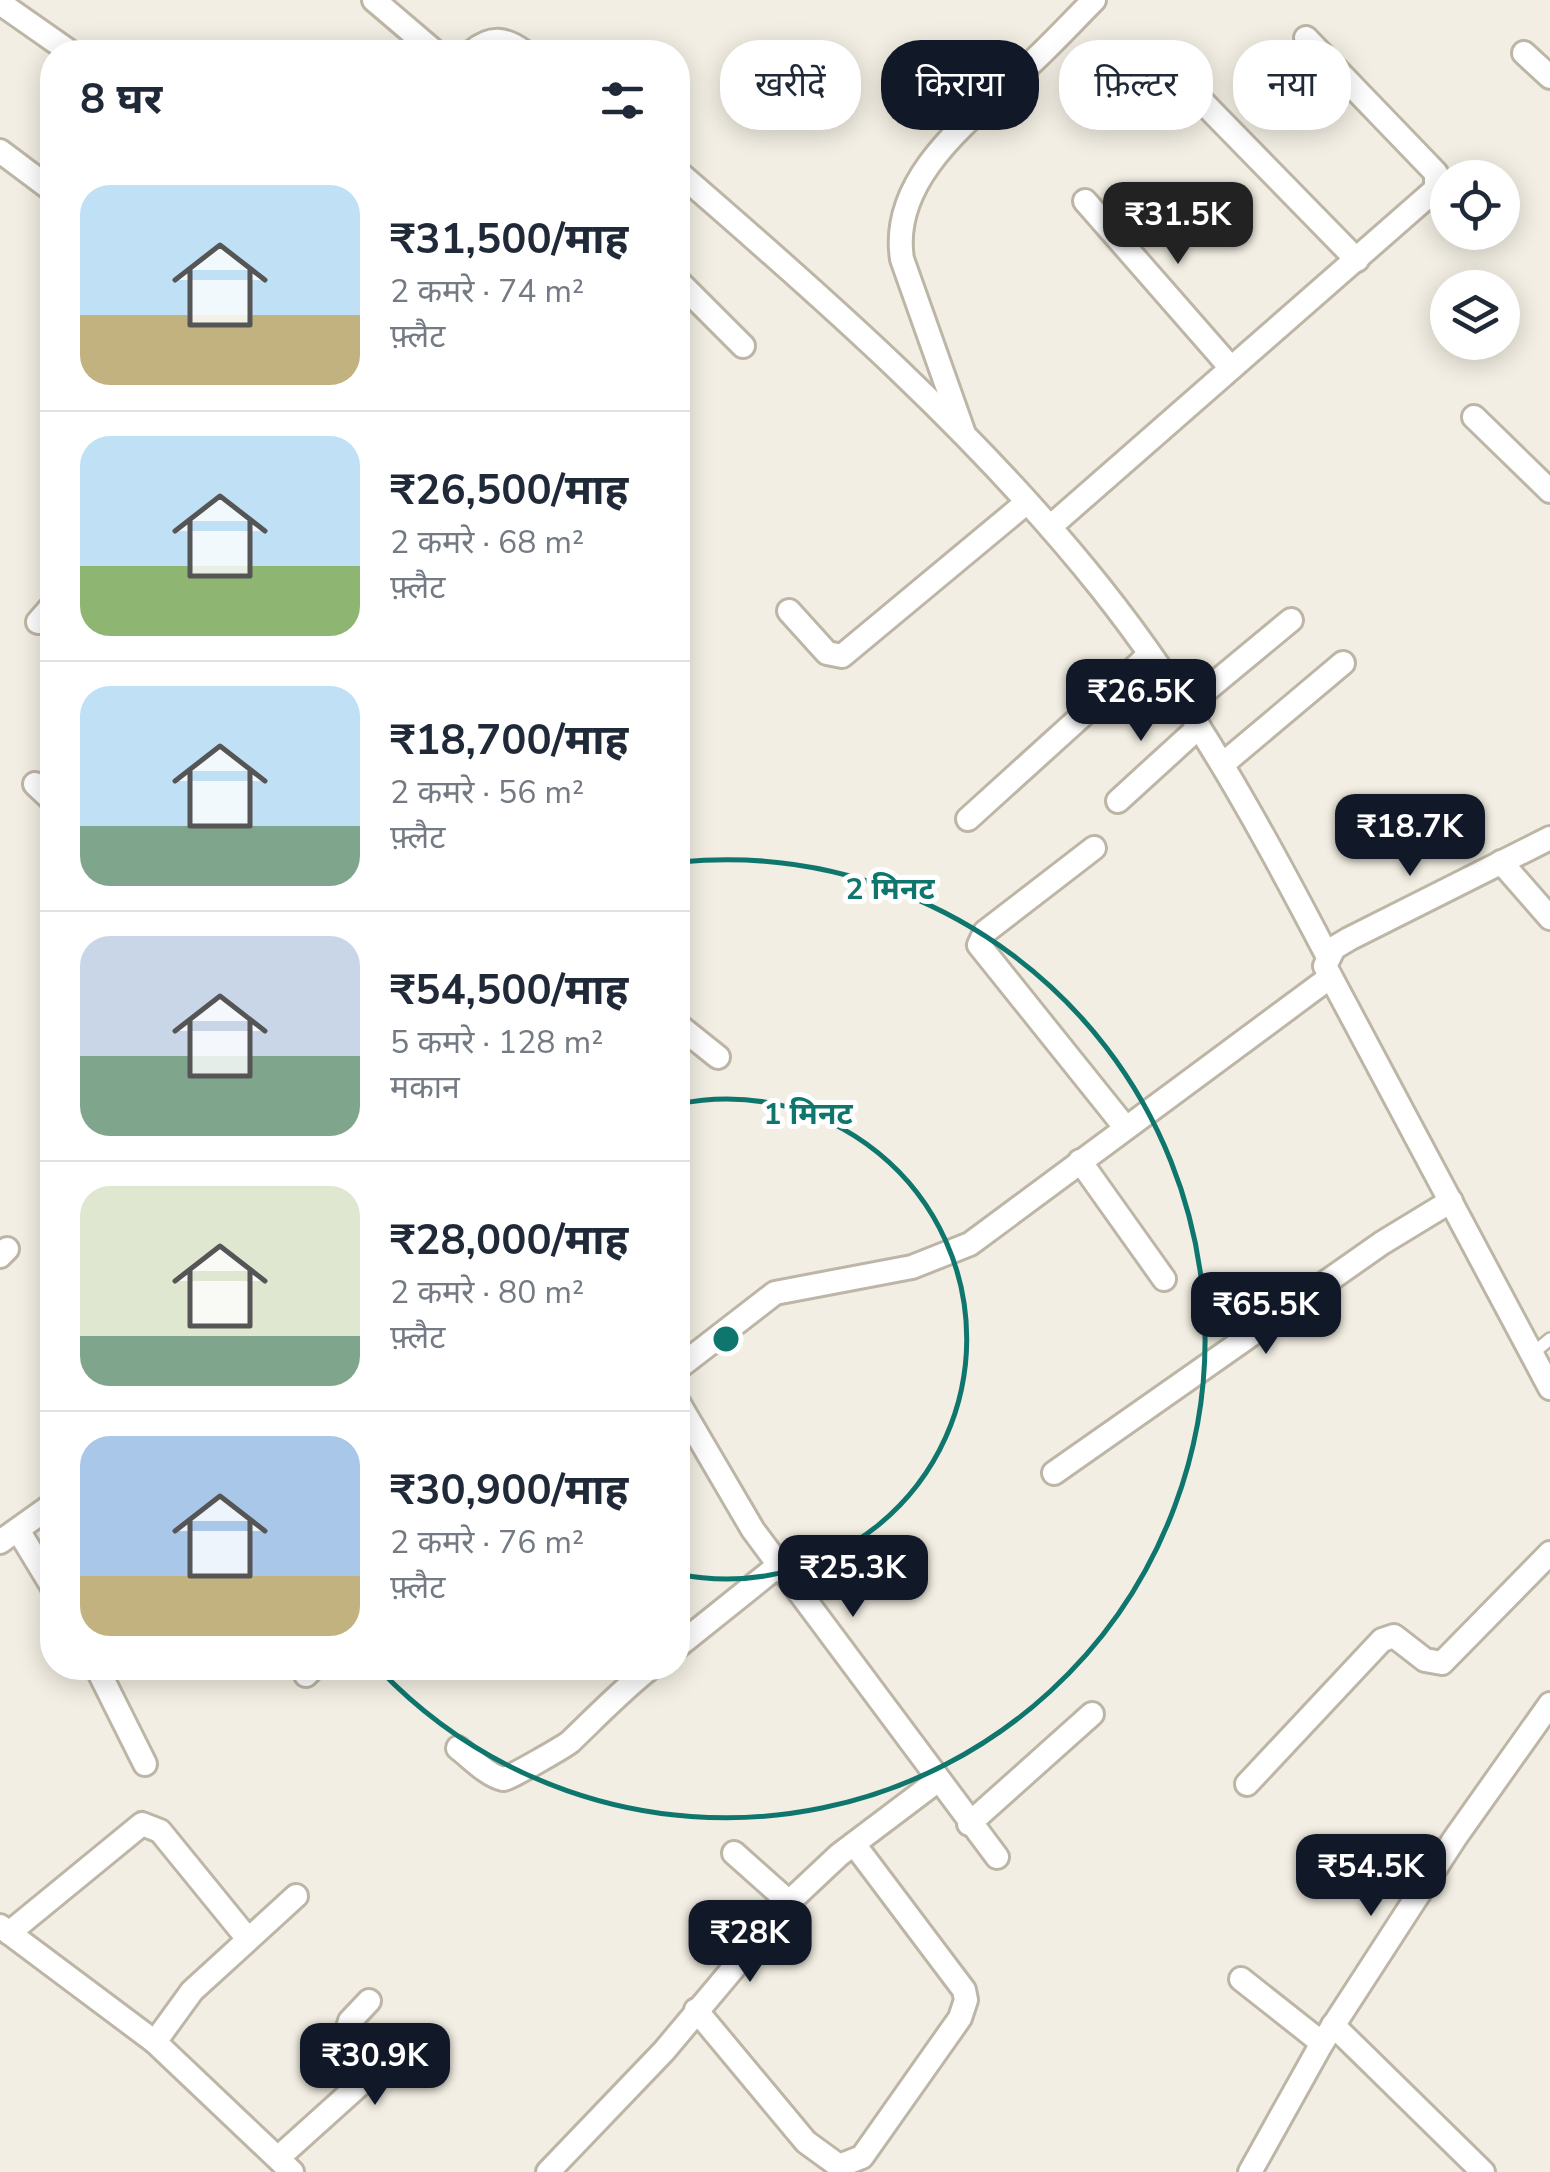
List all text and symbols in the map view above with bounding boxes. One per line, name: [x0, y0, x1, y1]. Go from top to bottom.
chip: खरीदें: [720, 40, 861, 130]
chip: किराया: [881, 40, 1039, 130]
chip: फ़िल्टर: [1059, 40, 1213, 130]
chip: नया: [1233, 40, 1351, 130]
text: 8 घर: [80, 71, 162, 128]
icon: filters: [595, 73, 650, 128]
map controls: [1430, 160, 1520, 360]
button: locate: [1430, 160, 1520, 250]
pin: ₹31.5K: [1097, 182, 1259, 267]
text: ₹31.5K: [1125, 193, 1231, 236]
text: ₹31,500/माह: [390, 211, 628, 268]
icon: home: [160, 225, 280, 345]
text: 2 कमरे · 74 m²: [390, 270, 584, 313]
button: layers: [1430, 270, 1520, 360]
text: फ़्लैट: [390, 315, 445, 358]
text: ₹26,500/माह: [390, 462, 628, 519]
icon: home: [160, 476, 280, 596]
text: 2 कमरे · 68 m²: [390, 521, 584, 564]
text: फ़्लैट: [390, 566, 445, 609]
pin: ₹26.5K: [1060, 659, 1222, 744]
text: ₹26.5K: [1088, 670, 1194, 713]
text: ₹18,700/माह: [390, 712, 628, 769]
icon: home: [160, 726, 280, 846]
text: 2 कमरे · 56 m²: [390, 771, 584, 814]
pin: ₹18.7K: [1329, 794, 1491, 879]
text: ₹18.7K: [1357, 805, 1463, 848]
text: फ़्लैट: [390, 816, 445, 859]
text: 2 मिनट: [845, 869, 935, 910]
text: ₹54,500/माह: [390, 962, 628, 1019]
icon: home: [160, 976, 280, 1096]
text: 5 कमरे · 128 m²: [390, 1021, 603, 1064]
text: मकान: [390, 1066, 460, 1109]
text: 1 मिनट: [763, 1094, 853, 1135]
text: ₹28,000/माह: [390, 1212, 628, 1269]
icon: home: [160, 1226, 280, 1346]
text: 2 कमरे · 80 m²: [390, 1271, 584, 1314]
pin: ₹65.5K: [1185, 1272, 1347, 1357]
text: ₹65.5K: [1213, 1283, 1319, 1326]
text: फ़्लैट: [390, 1316, 445, 1359]
centre of rings: [708, 1321, 744, 1357]
text: ₹30,900/माह: [390, 1462, 628, 1519]
icon: home: [160, 1476, 280, 1596]
text: 2 कमरे · 76 m²: [390, 1521, 584, 1564]
pin: ₹25.3K: [772, 1535, 934, 1620]
text: ₹25.3K: [800, 1546, 906, 1589]
text: फ़्लैट: [390, 1566, 445, 1609]
pin: ₹54.5K: [1290, 1834, 1452, 1919]
text: ₹54.5K: [1318, 1845, 1424, 1888]
pin: ₹28K: [691, 1900, 809, 1985]
text: ₹28K: [711, 1911, 789, 1954]
pin: ₹30.9K: [294, 2023, 456, 2108]
text: ₹30.9K: [322, 2034, 428, 2077]

